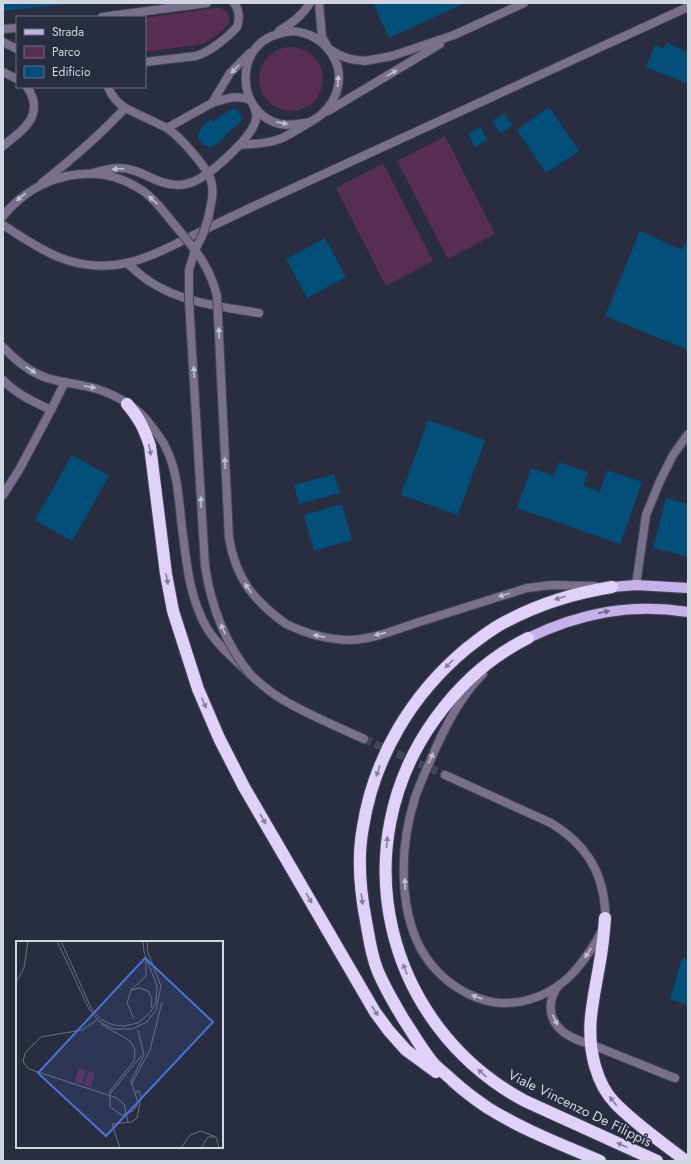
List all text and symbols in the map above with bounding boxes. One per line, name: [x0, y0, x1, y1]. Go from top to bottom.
legend: [16, 16, 146, 88]
text: Strada: [52, 23, 84, 41]
text: Parco: [52, 43, 81, 61]
text: Edificio: [52, 63, 91, 81]
one-way arrow: [230, 64, 240, 74]
one-way arrow: [386, 69, 398, 76]
one-way arrow: [335, 75, 342, 87]
one-way arrow: [275, 121, 288, 127]
one-way arrow: [111, 166, 124, 172]
one-way arrow: [16, 193, 27, 202]
one-way arrow: [148, 195, 158, 204]
one-way arrow: [216, 326, 222, 339]
one-way arrow: [26, 366, 36, 374]
one-way arrow: [190, 366, 197, 378]
one-way arrow: [84, 385, 96, 391]
one-way arrow: [148, 444, 154, 456]
one-way arrow: [222, 457, 229, 469]
one-way arrow: [198, 496, 205, 508]
one-way arrow: [164, 573, 170, 585]
one-way arrow: [244, 583, 252, 594]
one-way arrow: [498, 592, 510, 598]
one-way arrow: [554, 595, 566, 601]
one-way arrow: [598, 609, 610, 615]
one-way arrow: [219, 623, 225, 635]
one-way arrow: [374, 631, 386, 637]
one-way arrow: [312, 633, 325, 639]
one-way arrow: [444, 659, 454, 669]
one-way arrow: [201, 698, 207, 709]
one-way arrow: [429, 752, 435, 764]
one-way arrow: [375, 766, 381, 778]
one-way arrow: [259, 813, 266, 825]
one-way arrow: [384, 836, 390, 848]
one-way arrow: [401, 878, 408, 890]
one-way arrow: [306, 892, 313, 904]
one-way arrow: [359, 893, 365, 905]
inset map: [16, 941, 223, 1148]
one-way arrow: [584, 948, 592, 958]
one-way arrow: [402, 963, 408, 975]
one-way arrow: [471, 994, 483, 1000]
one-way arrow: [371, 1005, 379, 1016]
one-way arrow: [552, 1014, 558, 1026]
street label: Viale Vincenzo De Filippis: [505, 1064, 655, 1152]
one-way arrow: [477, 1069, 486, 1078]
one-way arrow: [609, 1095, 618, 1106]
one-way arrow: [616, 1142, 627, 1148]

